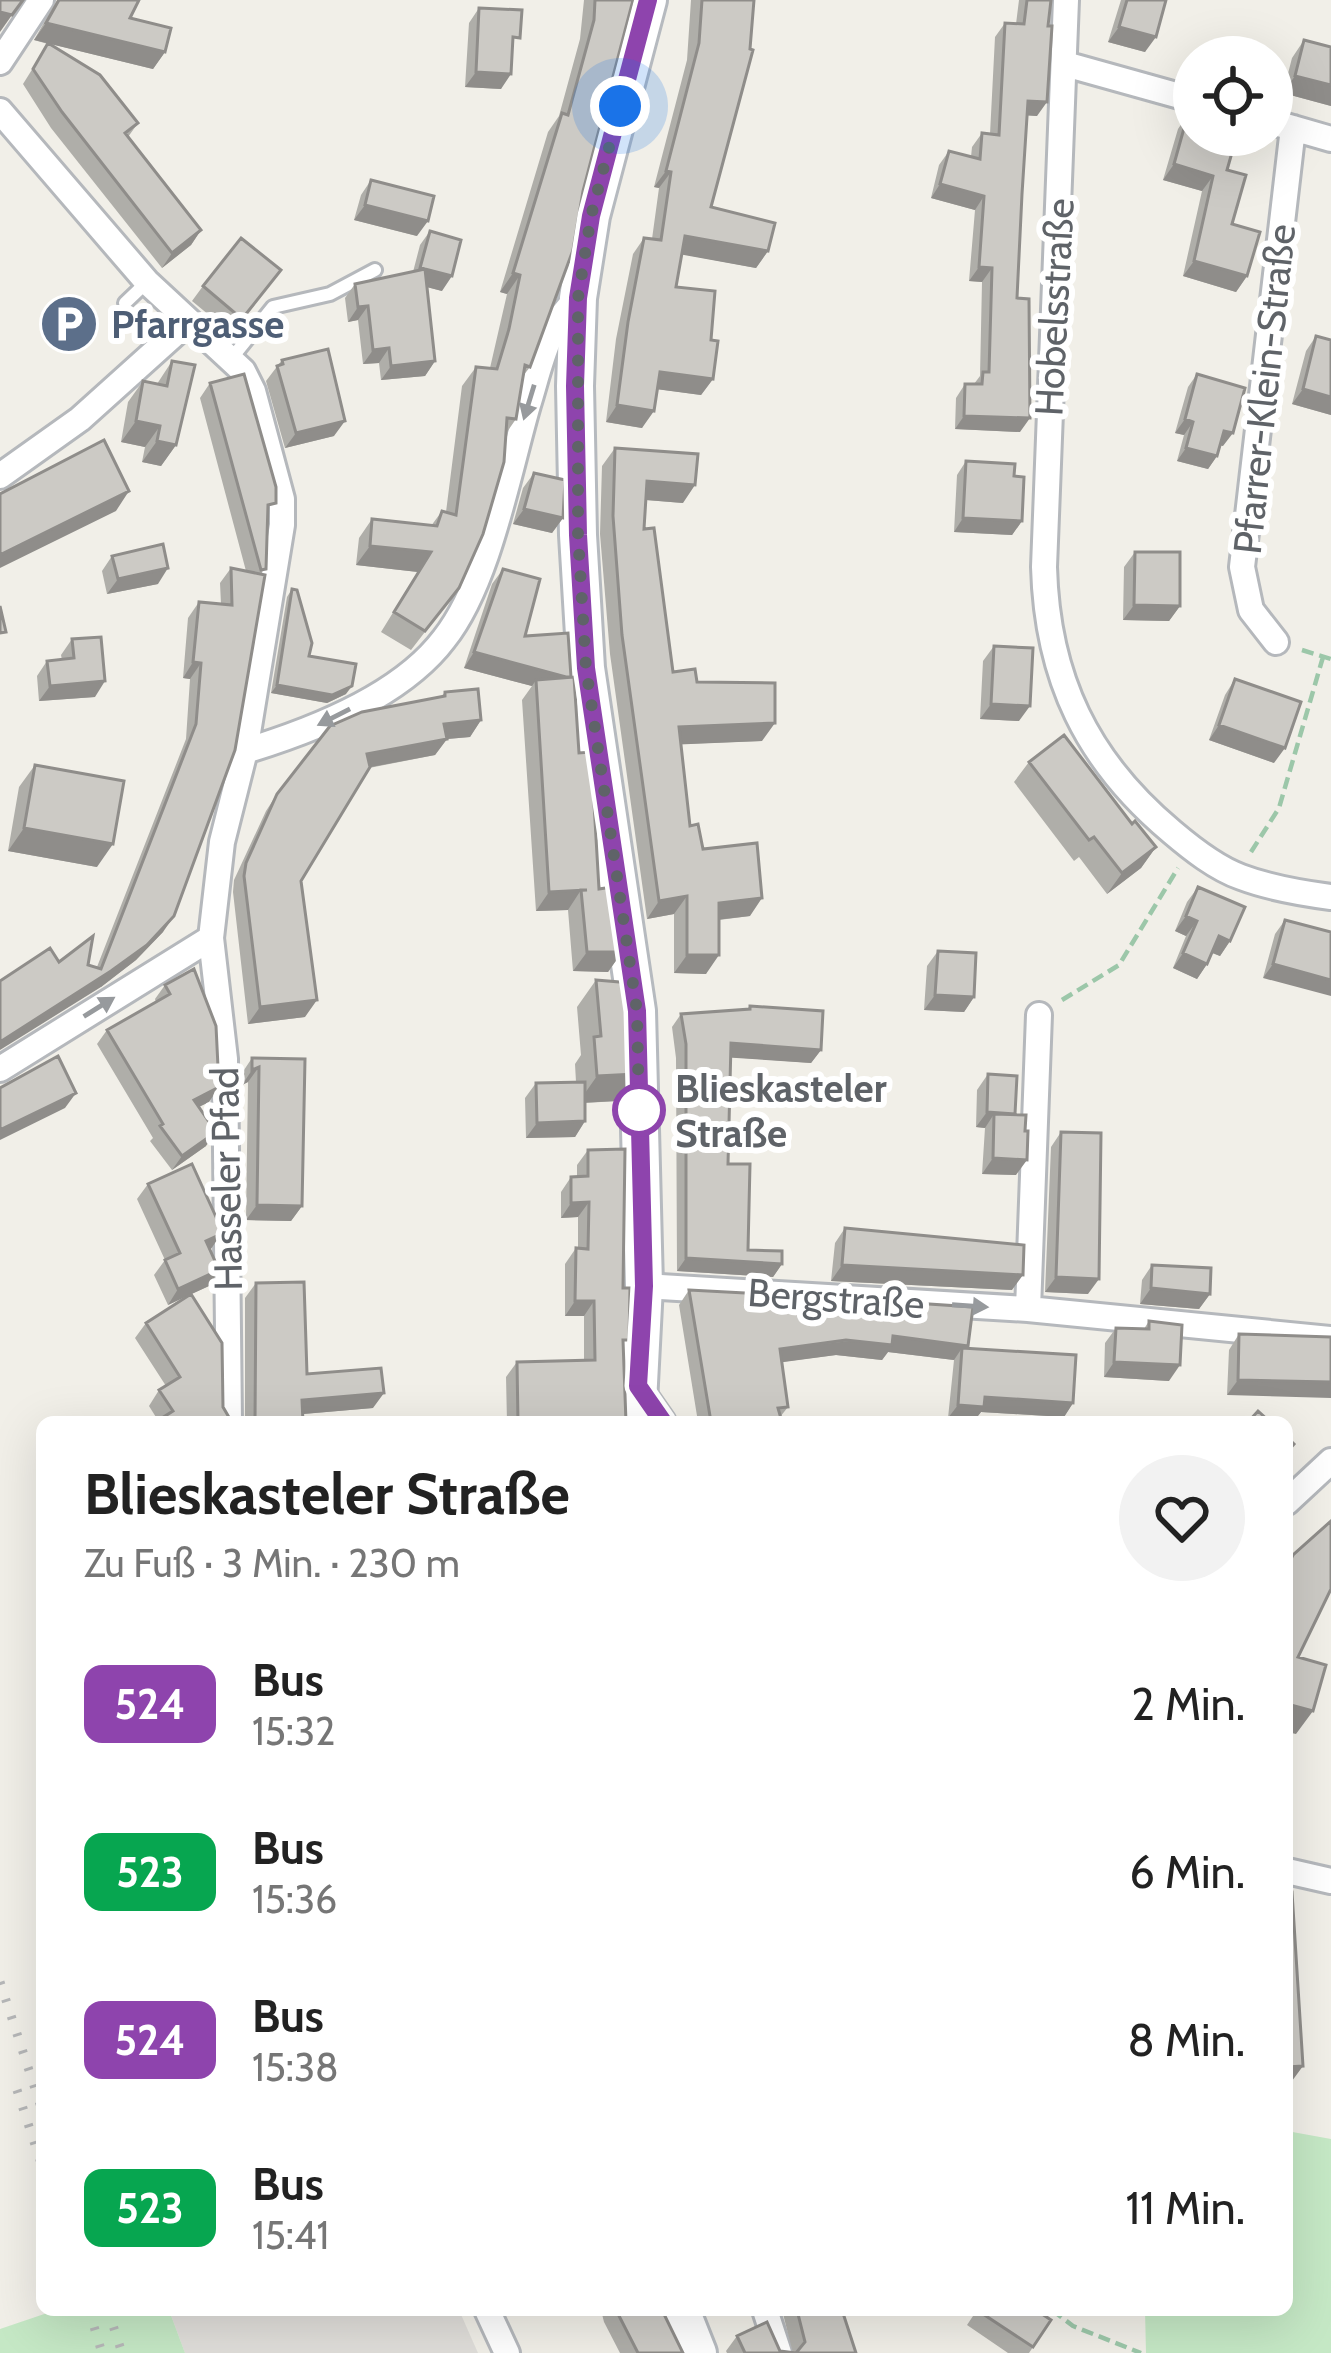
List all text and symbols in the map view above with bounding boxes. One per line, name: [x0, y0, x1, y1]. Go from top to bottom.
map controls: [1173, 36, 1293, 156]
button: locate: [1173, 36, 1293, 156]
your location: [590, 76, 650, 136]
street label: Hobelsstraße: [1024, 197, 1084, 417]
street label: Pfarrer-Klein-Straße: [1223, 222, 1305, 556]
parking icon: Pfarrgasse: [38, 293, 100, 355]
place label: Pfarrgasse: [111, 300, 284, 348]
one-way arrow: [519, 384, 537, 421]
one-way arrow: [317, 707, 351, 727]
one-way arrow: [82, 997, 116, 1018]
place label: Blieskasteler Straße: [675, 1064, 887, 1157]
street label: Hasseler Pfad: [200, 1067, 252, 1291]
marker: Blieskasteler Straße: [614, 1085, 664, 1135]
street label: Bergstraße: [746, 1268, 926, 1328]
one-way arrow: [952, 1297, 990, 1316]
button: heart: [1119, 1455, 1245, 1581]
text: Blieskasteler Straße: [84, 1459, 570, 1528]
text: Zu Fuß · 3 Min. · 230 m: [84, 1539, 460, 1587]
text: Bus: [252, 1653, 324, 1707]
text: 2 Min.: [1131, 1677, 1245, 1731]
text: 524: [115, 1678, 185, 1730]
text: 15:32: [252, 1707, 335, 1755]
text: Bus: [252, 1821, 324, 1875]
text: 6 Min.: [1129, 1845, 1245, 1899]
text: 523: [116, 1846, 184, 1898]
text: 15:36: [252, 1875, 337, 1923]
text: Bus: [252, 1989, 324, 2043]
text: 8 Min.: [1127, 2013, 1245, 2067]
text: 524: [115, 2014, 185, 2066]
text: 15:38: [252, 2043, 339, 2091]
text: Bus: [252, 2157, 324, 2211]
text: 11 Min.: [1125, 2181, 1245, 2235]
text: 523: [116, 2182, 184, 2234]
text: 15:41: [252, 2211, 329, 2259]

